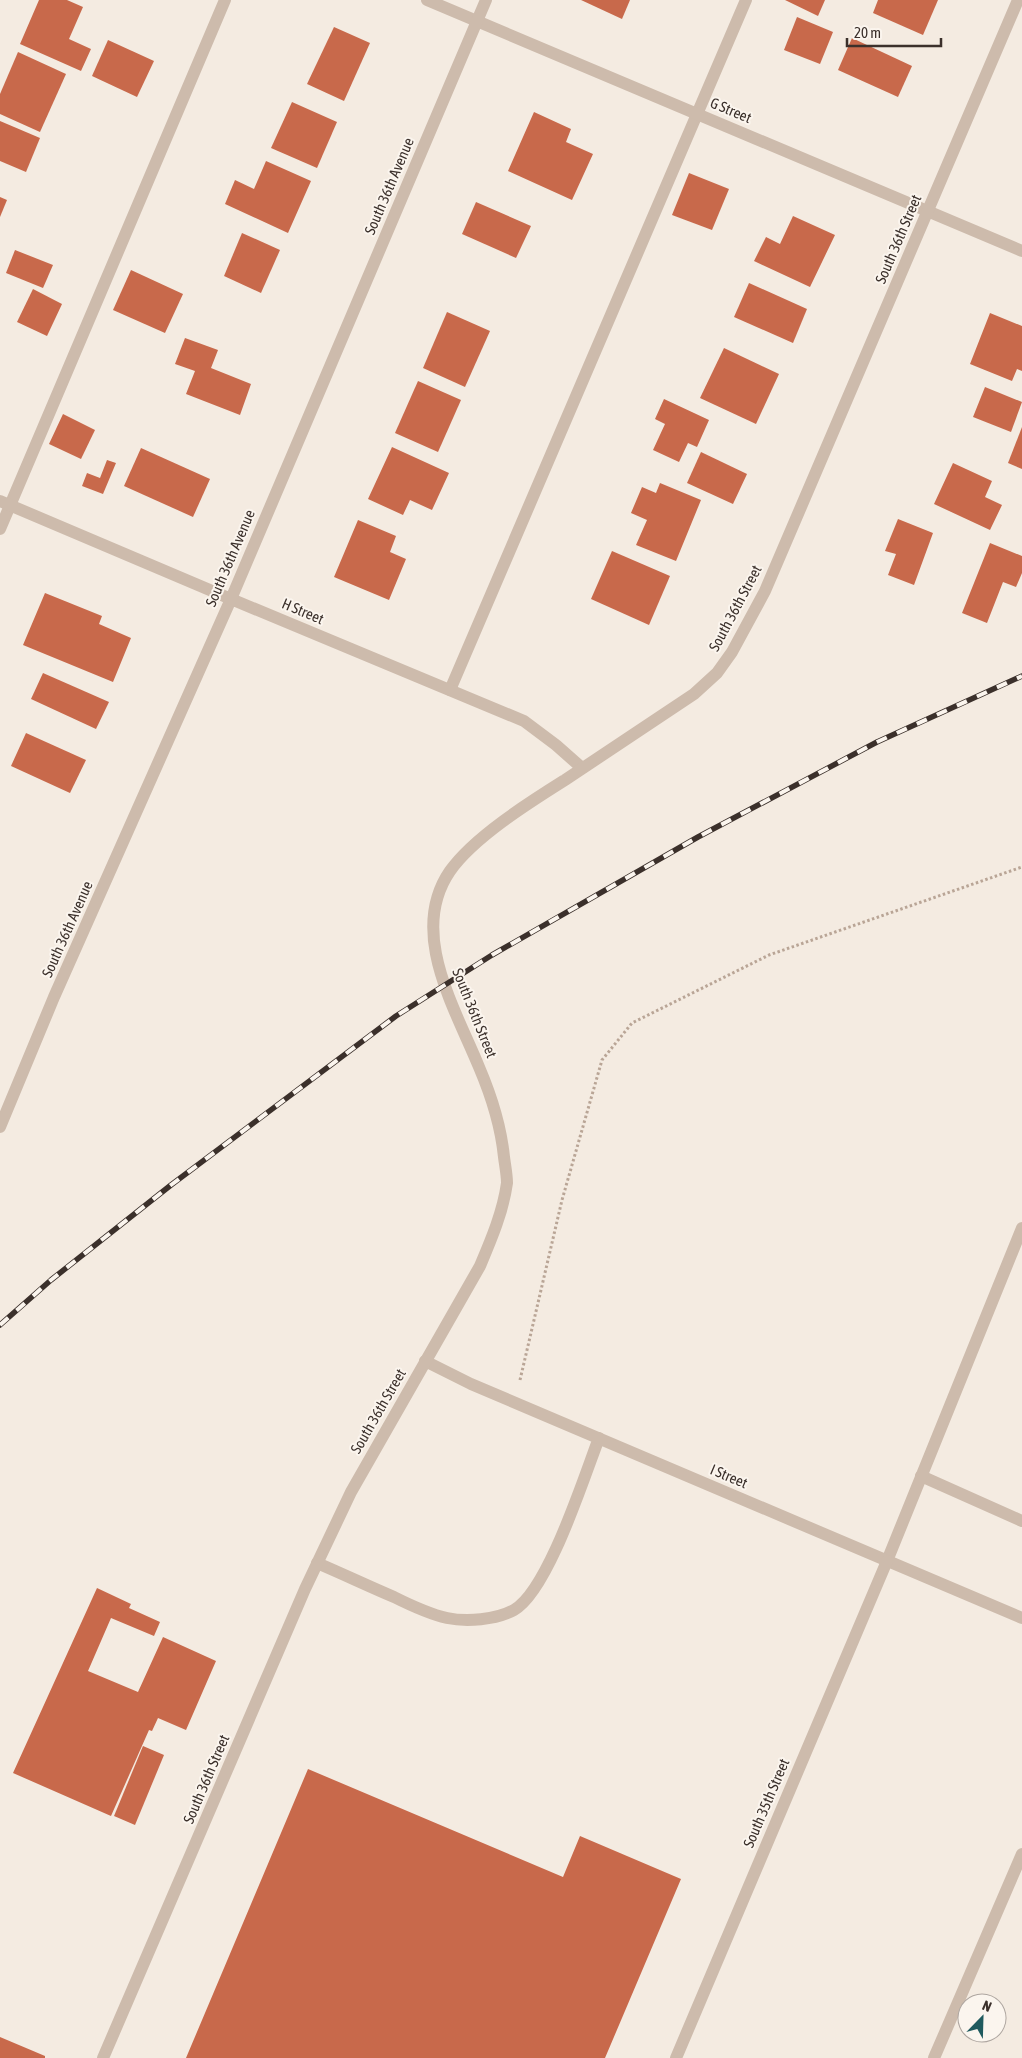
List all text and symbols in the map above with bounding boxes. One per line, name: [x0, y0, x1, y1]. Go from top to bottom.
scale bar: [847, 15, 941, 47]
text: 20 m: [854, 24, 881, 41]
street label: G Street: [708, 94, 754, 126]
street label: South 36th Avenue: [361, 135, 417, 237]
street label: South 36th Street: [872, 192, 924, 286]
street label: South 36th Avenue: [202, 507, 258, 609]
street label: South 36th Street: [705, 562, 765, 654]
street label: H Street: [280, 595, 326, 627]
street label: South 36th Avenue: [38, 878, 96, 980]
street label: South 36th Street: [449, 966, 501, 1060]
street label: South 36th Street: [347, 1366, 409, 1456]
street label: I Street: [708, 1461, 750, 1491]
street label: South 36th Street: [180, 1732, 232, 1826]
street label: South 35th Street: [740, 1756, 792, 1850]
north arrow: [957, 1993, 1007, 2043]
text: N: [980, 1997, 994, 2015]

